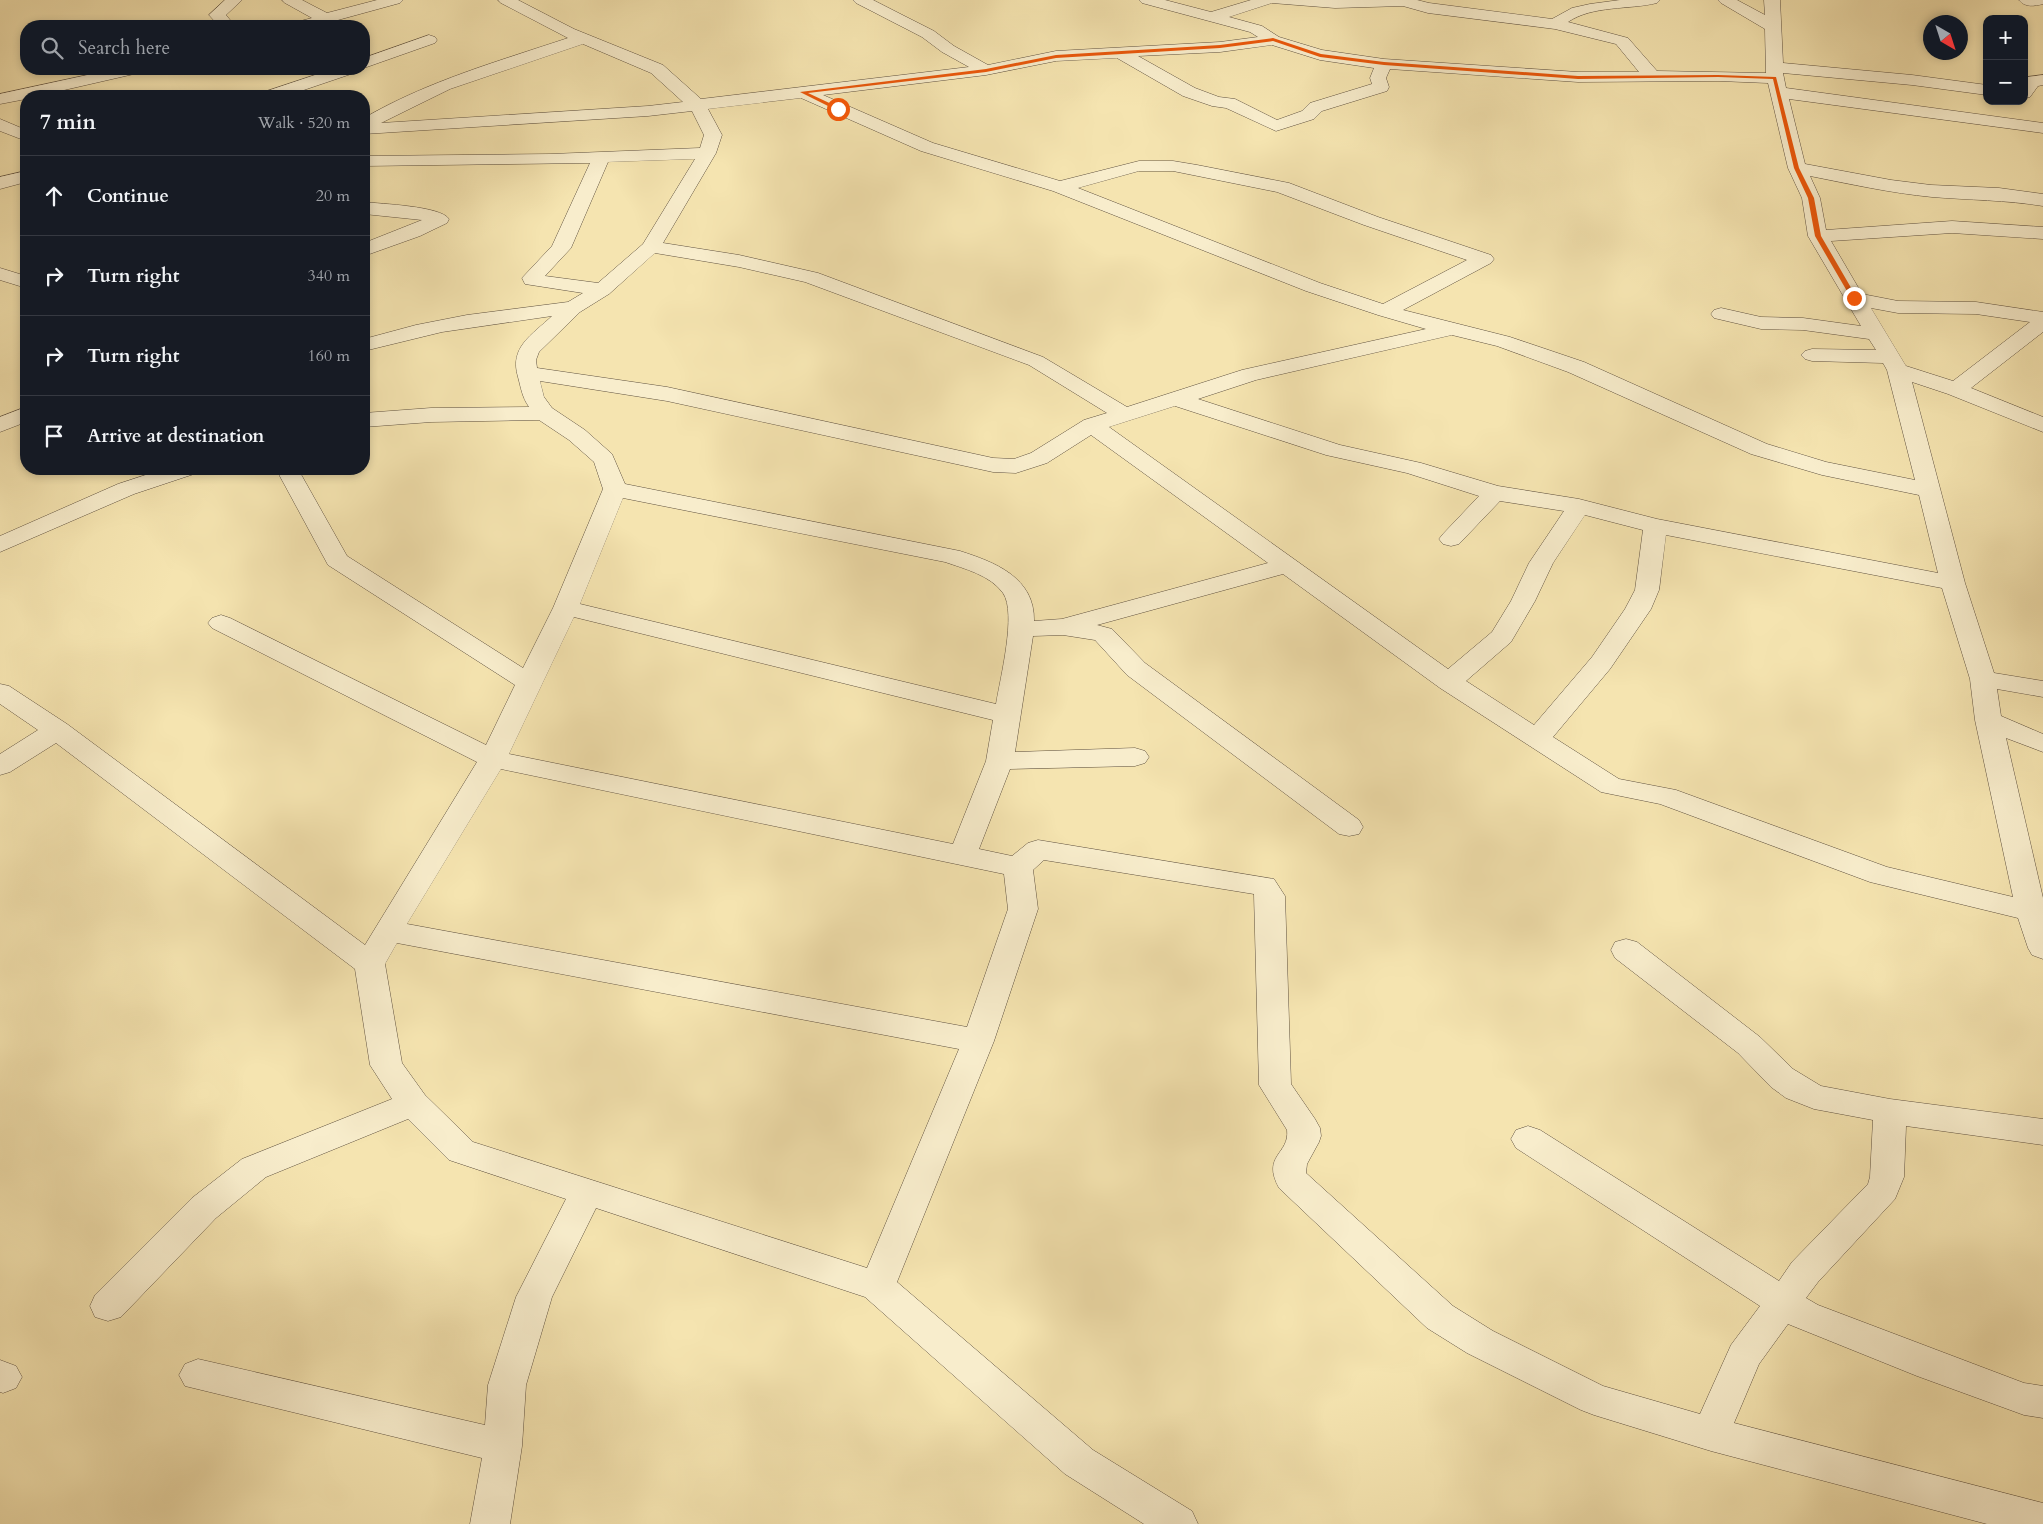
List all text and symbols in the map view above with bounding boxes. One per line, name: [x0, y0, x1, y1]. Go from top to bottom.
north arrow: [1923, 15, 1968, 60]
map controls: [1983, 15, 2028, 105]
button: +: [1983, 15, 2028, 60]
search box: [20, 20, 370, 75]
icon: search: [38, 34, 66, 62]
text: Search here: [78, 35, 170, 61]
button: −: [1983, 60, 2028, 105]
route start: [827, 98, 850, 121]
text: 7 min: [40, 108, 96, 137]
text: Walk · 520 m: [258, 112, 350, 134]
icon: ahead: [40, 182, 68, 210]
text: Continue: [87, 183, 169, 209]
text: 20 m: [316, 185, 350, 207]
icon: right: [40, 262, 68, 290]
text: Turn right: [87, 263, 179, 289]
text: 340 m: [308, 265, 350, 287]
route end: [1843, 287, 1866, 310]
icon: right: [40, 342, 68, 370]
text: Turn right: [87, 343, 179, 369]
text: 160 m: [308, 345, 350, 367]
icon: arrive: [40, 422, 68, 450]
text: Arrive at destination: [87, 423, 264, 449]

